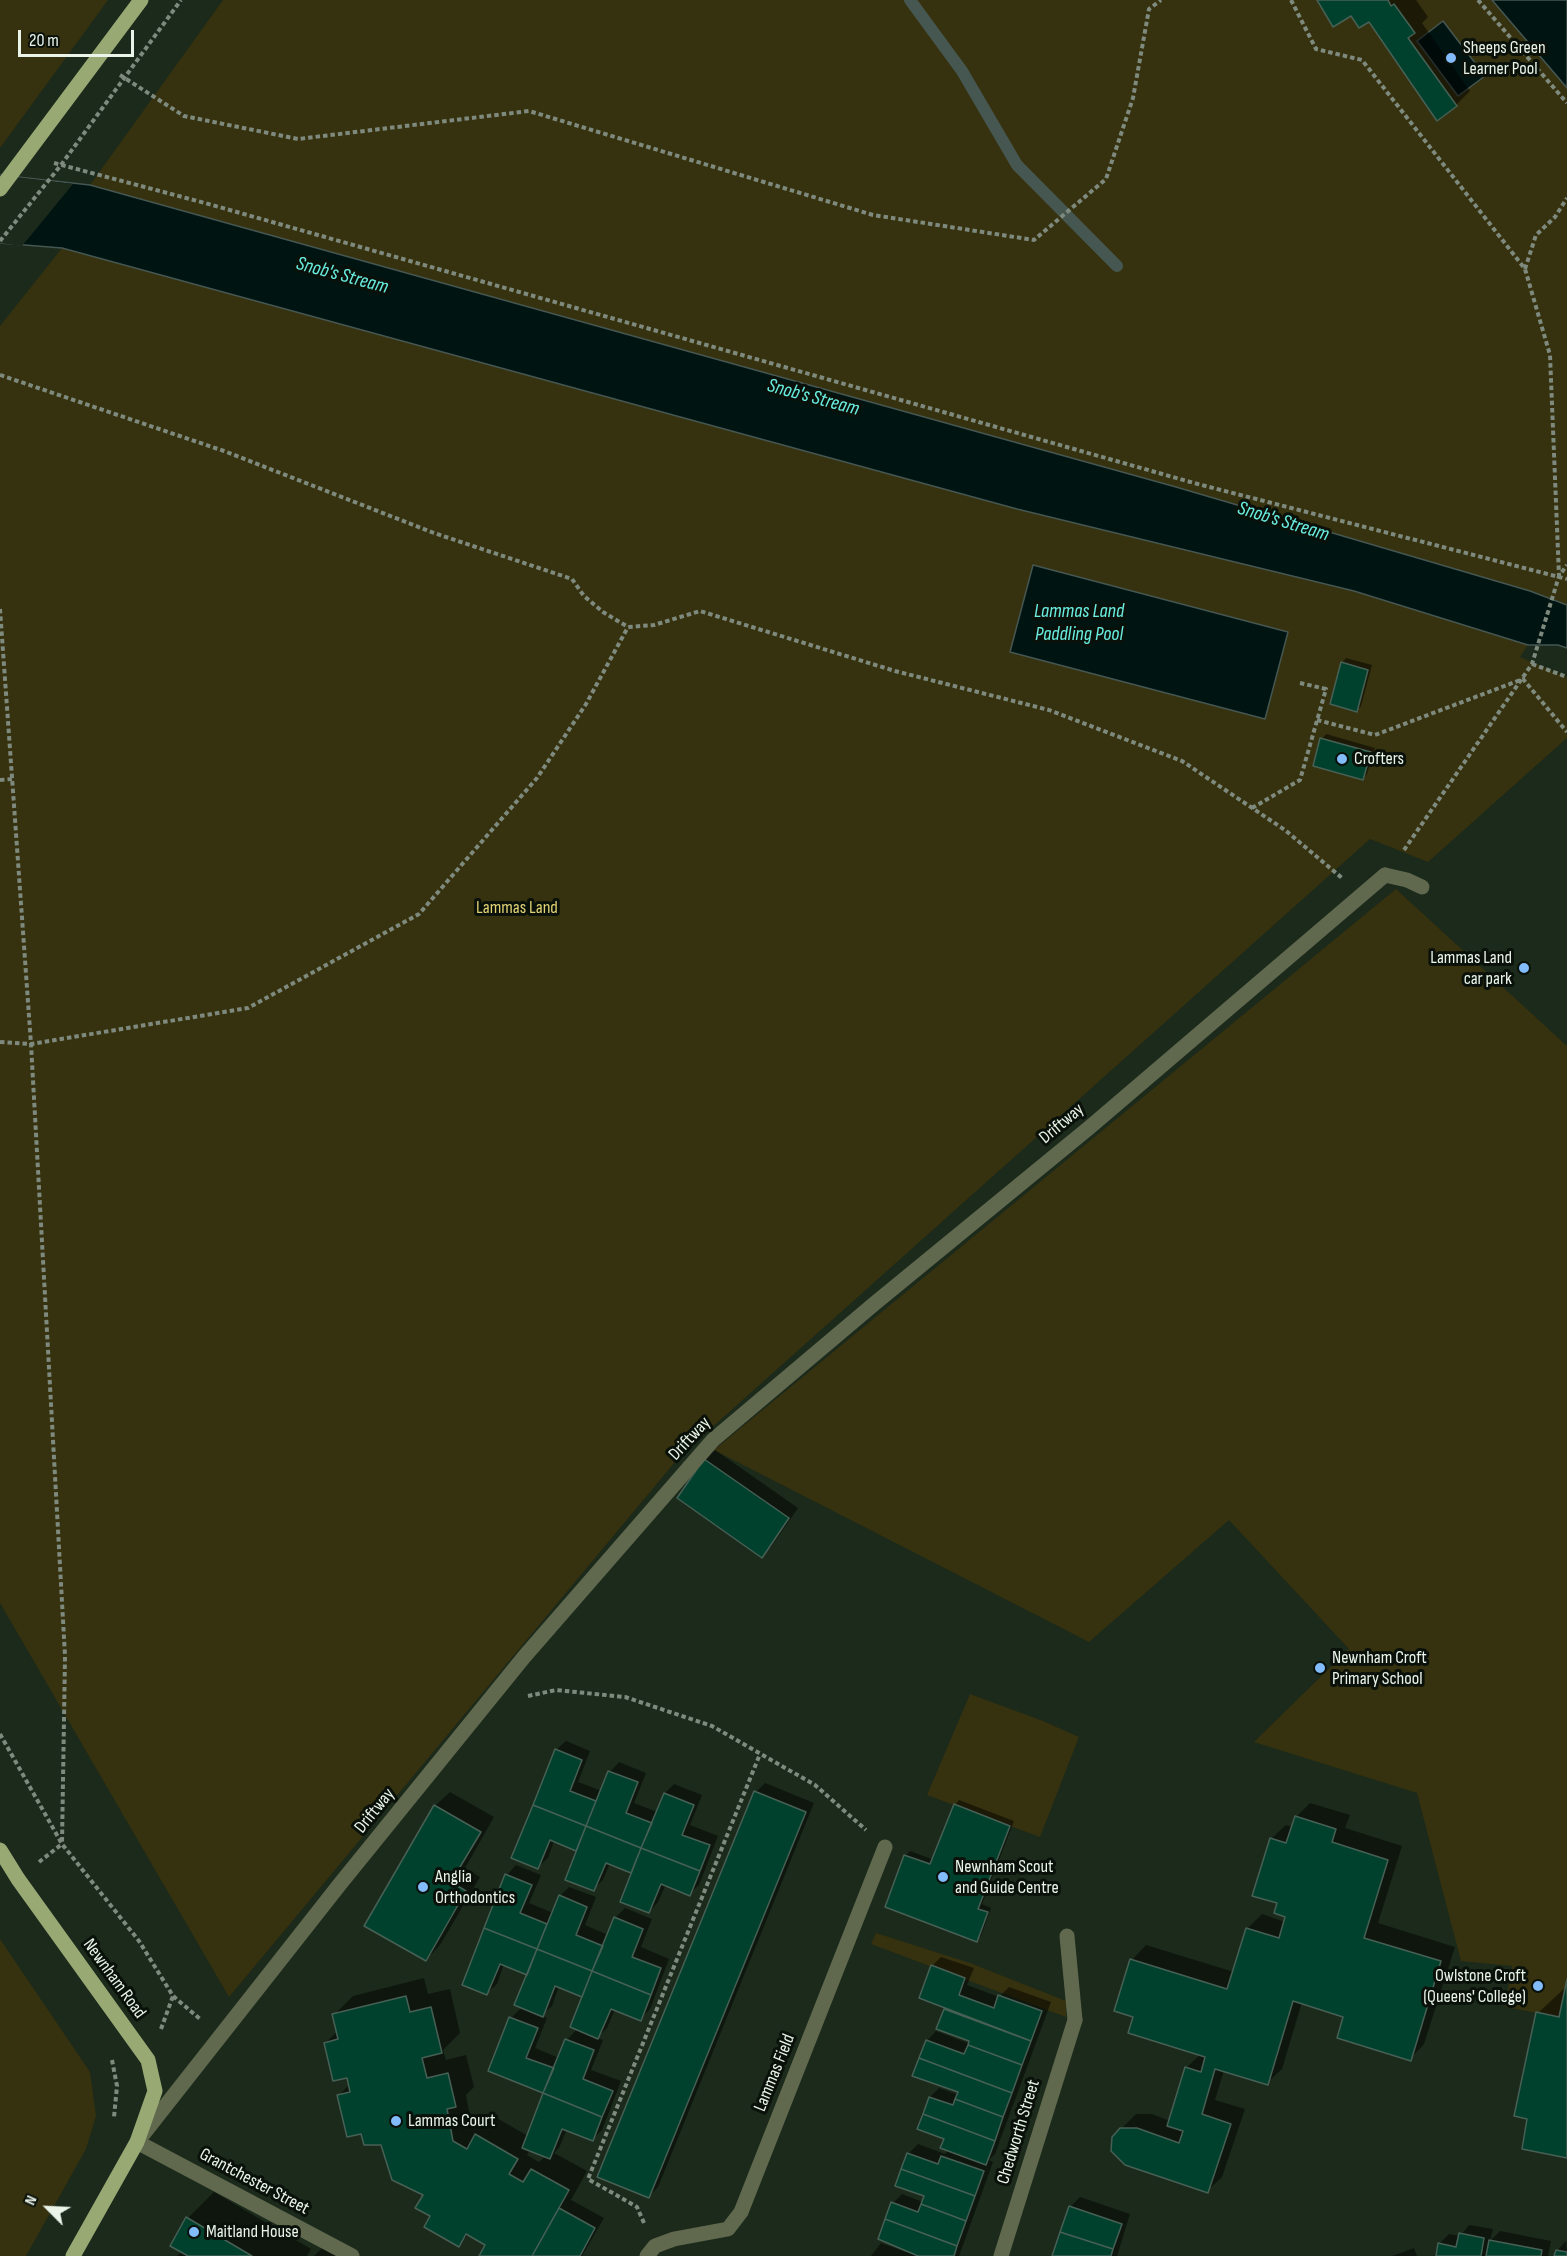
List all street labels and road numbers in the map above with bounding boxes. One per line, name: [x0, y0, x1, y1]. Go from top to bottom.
street label: Driftway: [1035, 1099, 1089, 1149]
street label: Driftway: [664, 1413, 716, 1465]
street label: Driftway: [350, 1784, 400, 1838]
street label: Newnham Road: [78, 1935, 150, 2023]
street label: Lammas Field: [750, 2031, 800, 2115]
street label: Chedworth Street: [993, 2077, 1045, 2187]
street label: Grantchester Street: [195, 2144, 313, 2220]

